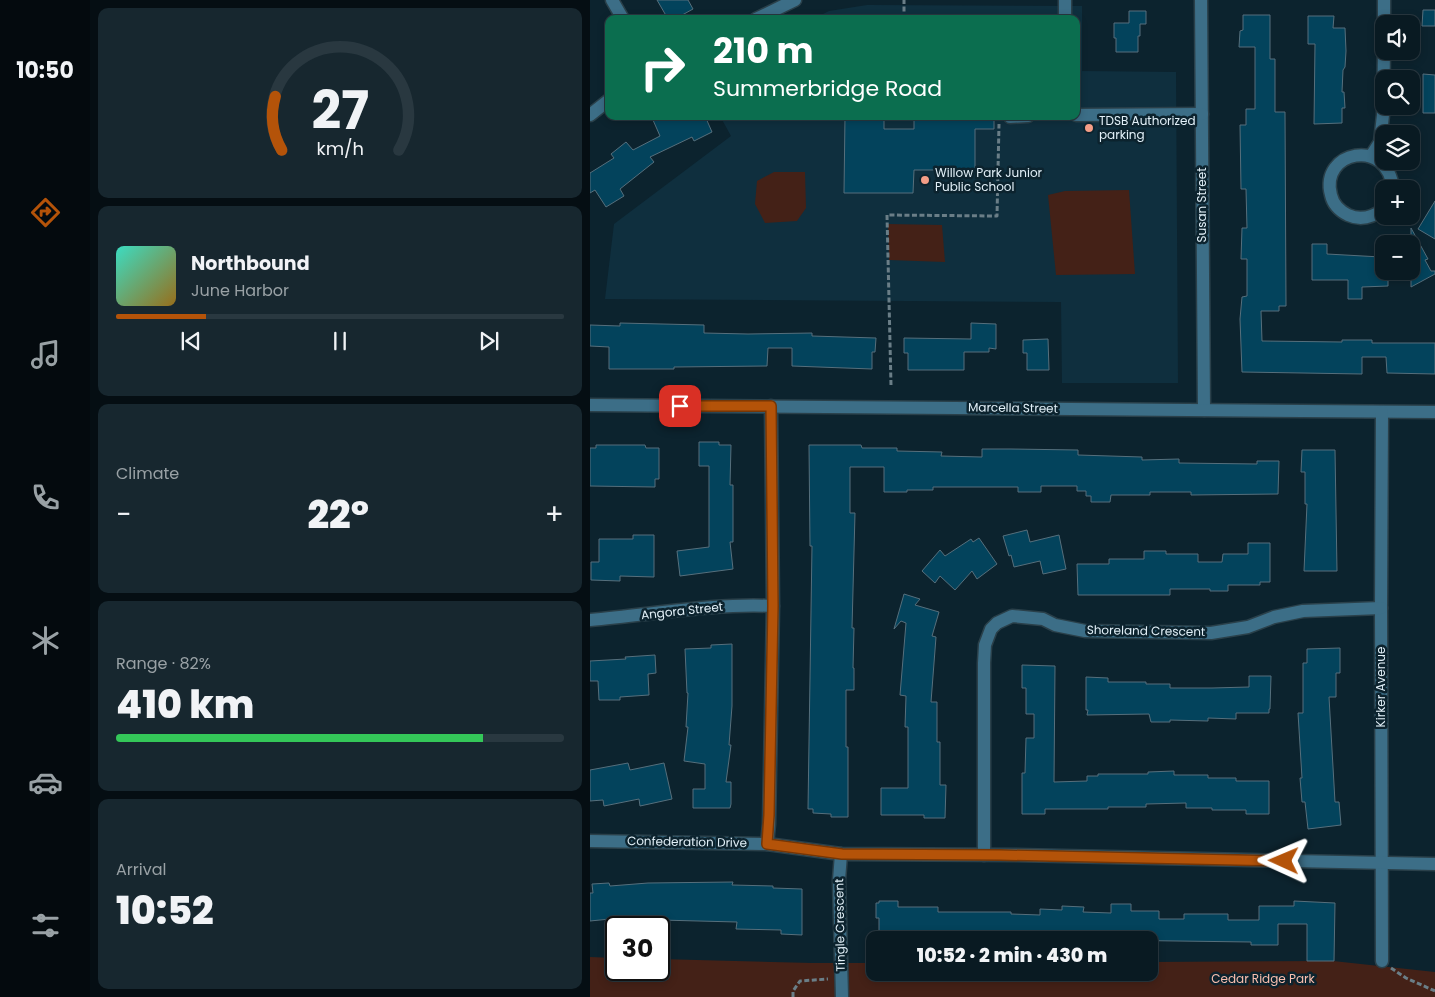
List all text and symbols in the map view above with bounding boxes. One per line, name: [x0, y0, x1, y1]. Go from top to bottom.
map controls: [1375, 15, 1420, 280]
button: sound: [1375, 15, 1420, 60]
text: 210 m: [713, 26, 813, 75]
icon: right: [630, 35, 695, 100]
text: 10:50: [16, 55, 74, 86]
button: search: [1375, 70, 1420, 115]
text: Summerbridge Road: [713, 73, 942, 104]
text: 27: [311, 74, 369, 147]
place label: TDSB Authorized parking: [1099, 112, 1196, 143]
marker: TDSB Authorized parking: [1083, 122, 1095, 134]
button: layers: [1375, 125, 1420, 170]
text: km/h: [316, 136, 364, 161]
place label: Willow Park Junior Public School: [935, 164, 1043, 195]
street label: Susan Street: [1193, 167, 1210, 243]
marker: Willow Park Junior Public School: [919, 174, 931, 186]
button: +: [1375, 180, 1420, 225]
icon: directions: [28, 195, 63, 230]
button: −: [1375, 235, 1420, 280]
text: Northbound: [191, 250, 310, 277]
text: June Harbor: [191, 279, 289, 302]
icon: previous: [177, 327, 205, 355]
icon: pause: [326, 327, 354, 355]
icon: next: [475, 327, 503, 355]
icon: music: [28, 337, 63, 372]
pin: [659, 385, 701, 427]
icon: arrive: [666, 392, 694, 420]
street label: Marcella Street: [968, 398, 1058, 417]
text: Climate: [116, 462, 179, 485]
icon: phone: [28, 480, 63, 515]
text: 22°: [307, 488, 369, 541]
text: −: [116, 495, 131, 534]
text: +: [545, 495, 564, 534]
street label: Angora Street: [640, 598, 724, 623]
street label: Shoreland Crescent: [1087, 621, 1205, 640]
icon: climate: [28, 623, 63, 658]
street label: Kirker Avenue: [1372, 647, 1389, 727]
text: Range · 82%: [116, 652, 211, 675]
text: 410 km: [116, 678, 254, 731]
icon: car: [28, 765, 63, 800]
street label: Confederation Drive: [627, 832, 747, 851]
position arrow: [1257, 834, 1309, 886]
text: Arrival: [116, 858, 166, 881]
street label: Tingle Crescent: [830, 878, 849, 972]
text: 10:52: [116, 884, 214, 937]
icon: filters: [28, 908, 63, 943]
speed limit sign: 30: [605, 916, 670, 981]
text: 10:52 · 2 min · 430 m: [917, 942, 1107, 969]
park label: Cedar Ridge Park: [1211, 970, 1316, 987]

